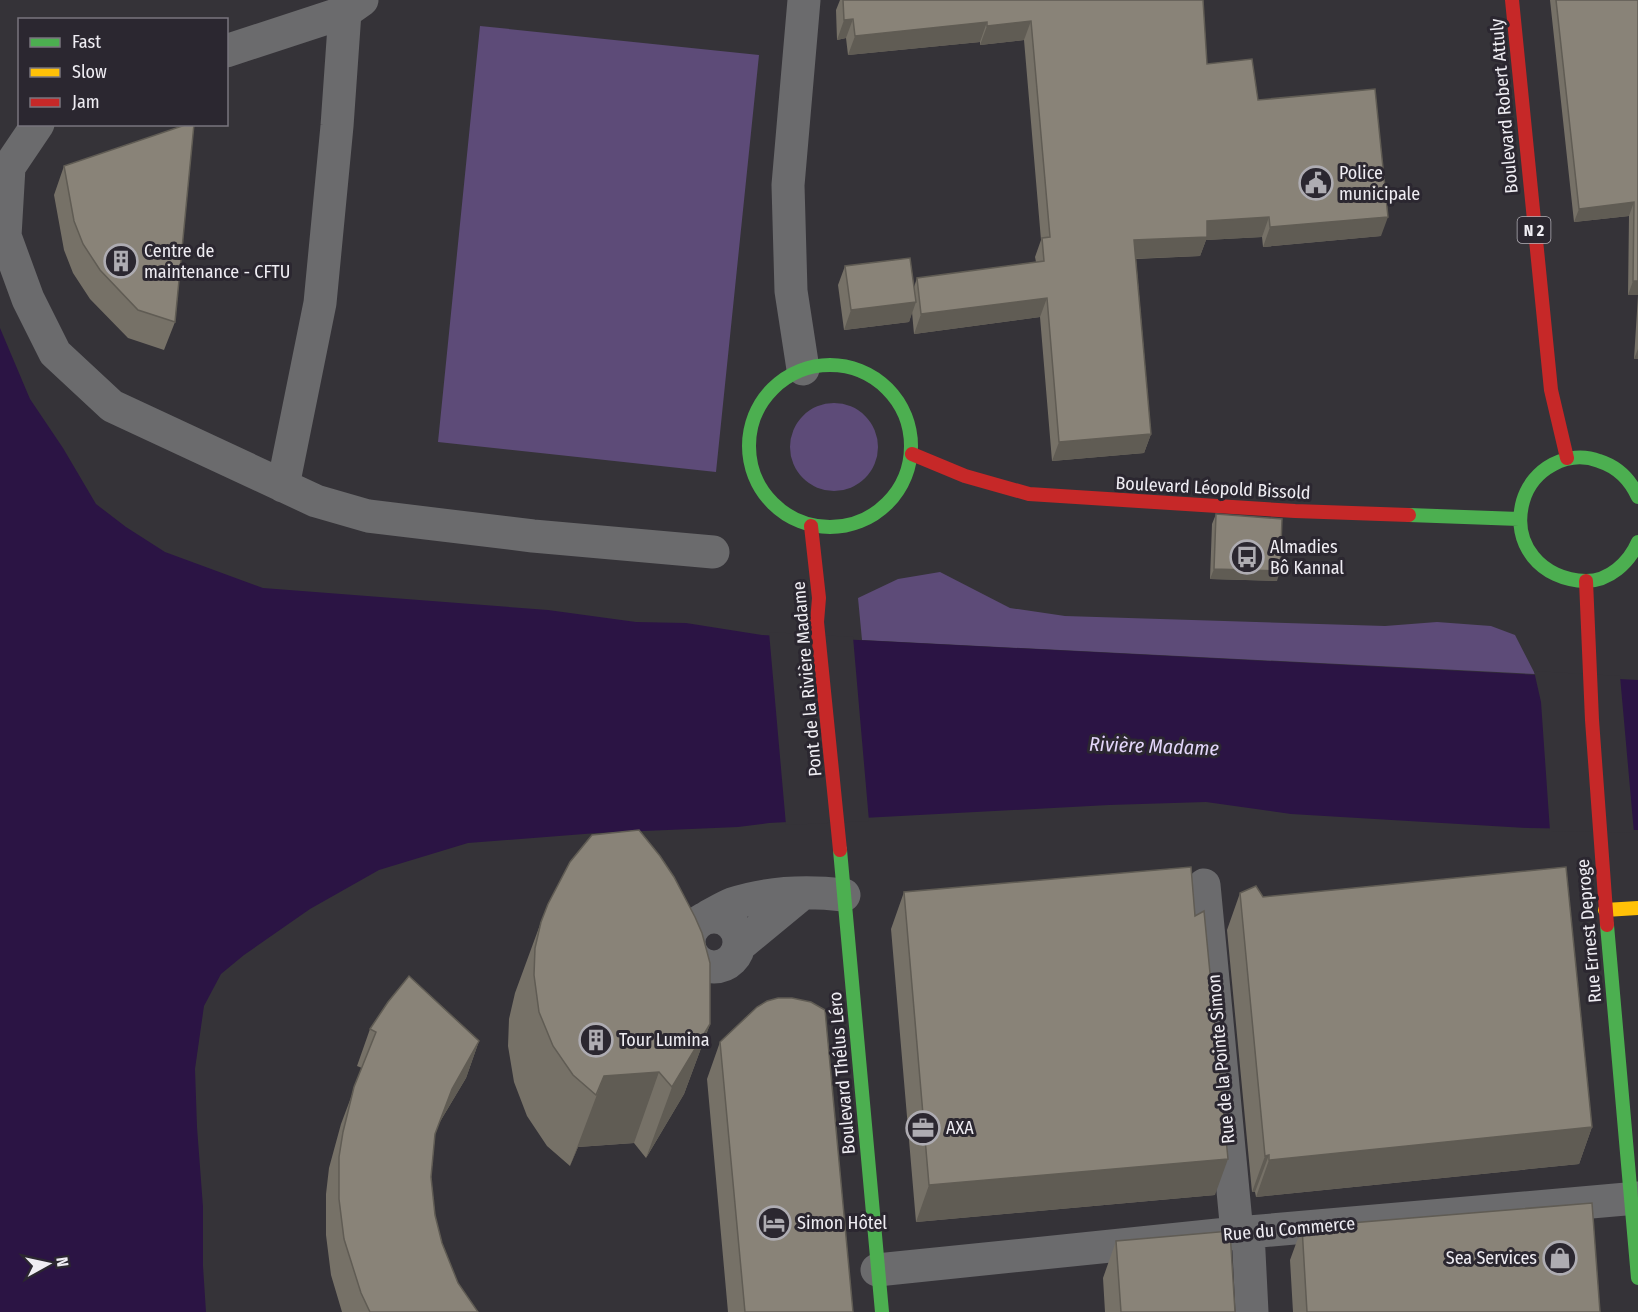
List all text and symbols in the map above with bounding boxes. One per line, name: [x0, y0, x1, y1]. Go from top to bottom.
legend: [18, 18, 228, 126]
street label: Boulevard Robert Attuly: [1485, 18, 1523, 194]
text: Fast: [72, 31, 101, 53]
text: Slow: [72, 61, 107, 83]
text: Jam: [72, 91, 100, 113]
place label: Police municipale: [1339, 162, 1420, 205]
public building icon: Police municipale: [1298, 165, 1334, 201]
road number: N 2: [1518, 217, 1550, 243]
place label: Centre de maintenance - CFTU: [144, 240, 290, 283]
building icon: Centre de maintenance - CFTU: [103, 243, 139, 279]
street label: Boulevard Léopold Bissold: [1115, 472, 1311, 504]
place label: Almadies Bô Kannal: [1270, 536, 1344, 579]
bus stop icon: Almadies Bô Kannal: [1229, 539, 1265, 575]
street label: Pont de la Rivière Madame: [787, 580, 826, 778]
water label: Rivière Madame: [1089, 732, 1220, 760]
street label: Rue Ernest Deproge: [1572, 858, 1606, 1004]
street label: Rue de la Pointe Simon: [1203, 973, 1239, 1145]
street label: Boulevard Thélus Léro: [824, 991, 860, 1155]
building icon: Tour Lumina: [578, 1022, 614, 1058]
place label: Tour Lumina: [619, 1029, 710, 1051]
office icon: AXA: [905, 1110, 941, 1146]
place label: AXA: [946, 1117, 974, 1139]
hotel icon: Simon Hôtel: [756, 1205, 792, 1241]
place label: Simon Hôtel: [797, 1212, 887, 1234]
street label: Rue du Commerce: [1222, 1212, 1356, 1246]
north arrow: [18, 1234, 78, 1294]
shop icon: Sea Services: [1542, 1240, 1578, 1276]
place label: Sea Services: [1446, 1247, 1537, 1269]
text: N: [52, 1256, 72, 1268]

